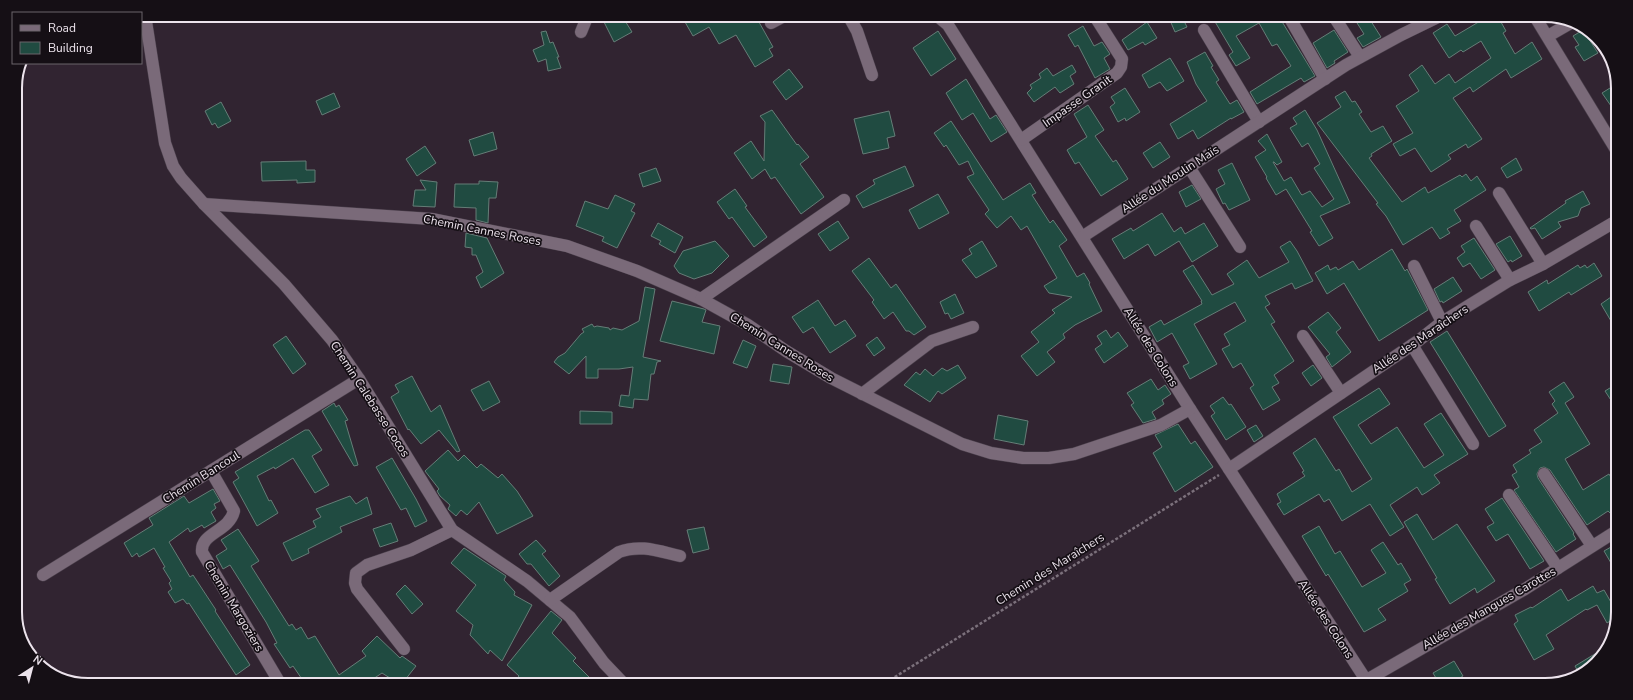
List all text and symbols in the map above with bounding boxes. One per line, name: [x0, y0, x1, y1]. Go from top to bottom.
legend: [12, 12, 142, 64]
text: Road: [48, 20, 76, 36]
text: Building: [48, 40, 93, 56]
street label: Impasse Granit: [1039, 71, 1115, 131]
street label: Allée du Moulin Maïs: [1118, 141, 1222, 217]
street label: Chemin Cannes Roses: [422, 211, 543, 249]
street label: Allée des Maraîchers: [1369, 301, 1471, 377]
street label: Allée des Colons: [1120, 304, 1182, 390]
street label: Chemin Cannes Roses: [727, 308, 837, 386]
street label: Chemin Calebasse Cocos: [327, 338, 414, 460]
street label: Chemin Bancoul: [159, 447, 243, 507]
street label: Chemin des Maraîchers: [993, 529, 1108, 609]
street label: Chemin Margoziers: [201, 558, 268, 655]
street label: Allée des Mangues Carottes: [1419, 563, 1559, 653]
street label: Allée des Colons: [1295, 576, 1358, 662]
north arrow: [12, 648, 52, 688]
text: N: [30, 652, 45, 669]

